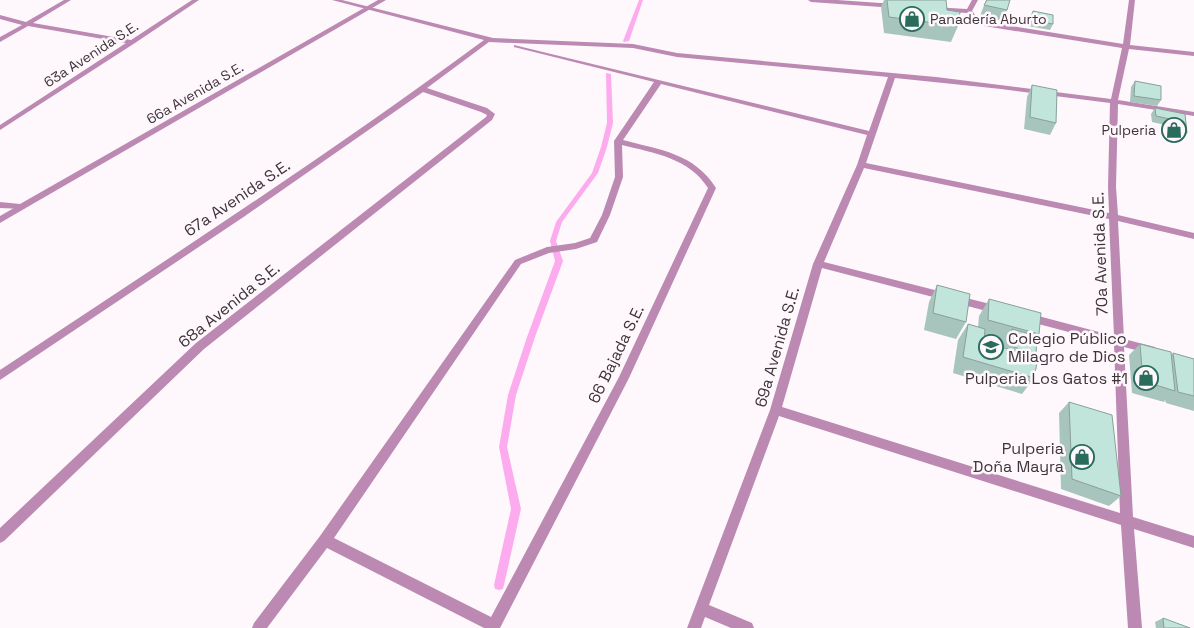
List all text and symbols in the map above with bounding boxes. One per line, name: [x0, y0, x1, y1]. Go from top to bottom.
shop icon: Panadería Aburto: [899, 6, 925, 32]
place label: Panadería Aburto: [930, 10, 1047, 28]
street label: 63a Avenida S.E.: [40, 17, 142, 91]
street label: 66a Avenida S.E.: [143, 58, 247, 128]
shop icon: Pulperia: [1161, 117, 1187, 143]
place label: Pulperia: [1102, 121, 1156, 139]
street label: 67a Avenida S.E.: [180, 155, 294, 241]
street label: 70a Avenida S.E.: [1087, 192, 1113, 316]
street label: 68a Avenida S.E.: [174, 258, 284, 352]
street label: 69a Avenida S.E.: [750, 284, 804, 410]
street label: 66 Bajada S.E.: [583, 301, 649, 407]
place label: Colegio Público Milagro de Dios: [1008, 328, 1127, 367]
school or university icon: Colegio Público Milagro de Dios: [978, 334, 1004, 360]
shop icon: Pulperia Los Gatos #1: [1133, 365, 1159, 391]
place label: Pulperia Los Gatos #1: [965, 368, 1128, 389]
place label: Pulperia Doña Mayra: [973, 438, 1064, 477]
shop icon: Pulperia Doña Mayra: [1069, 444, 1095, 470]

